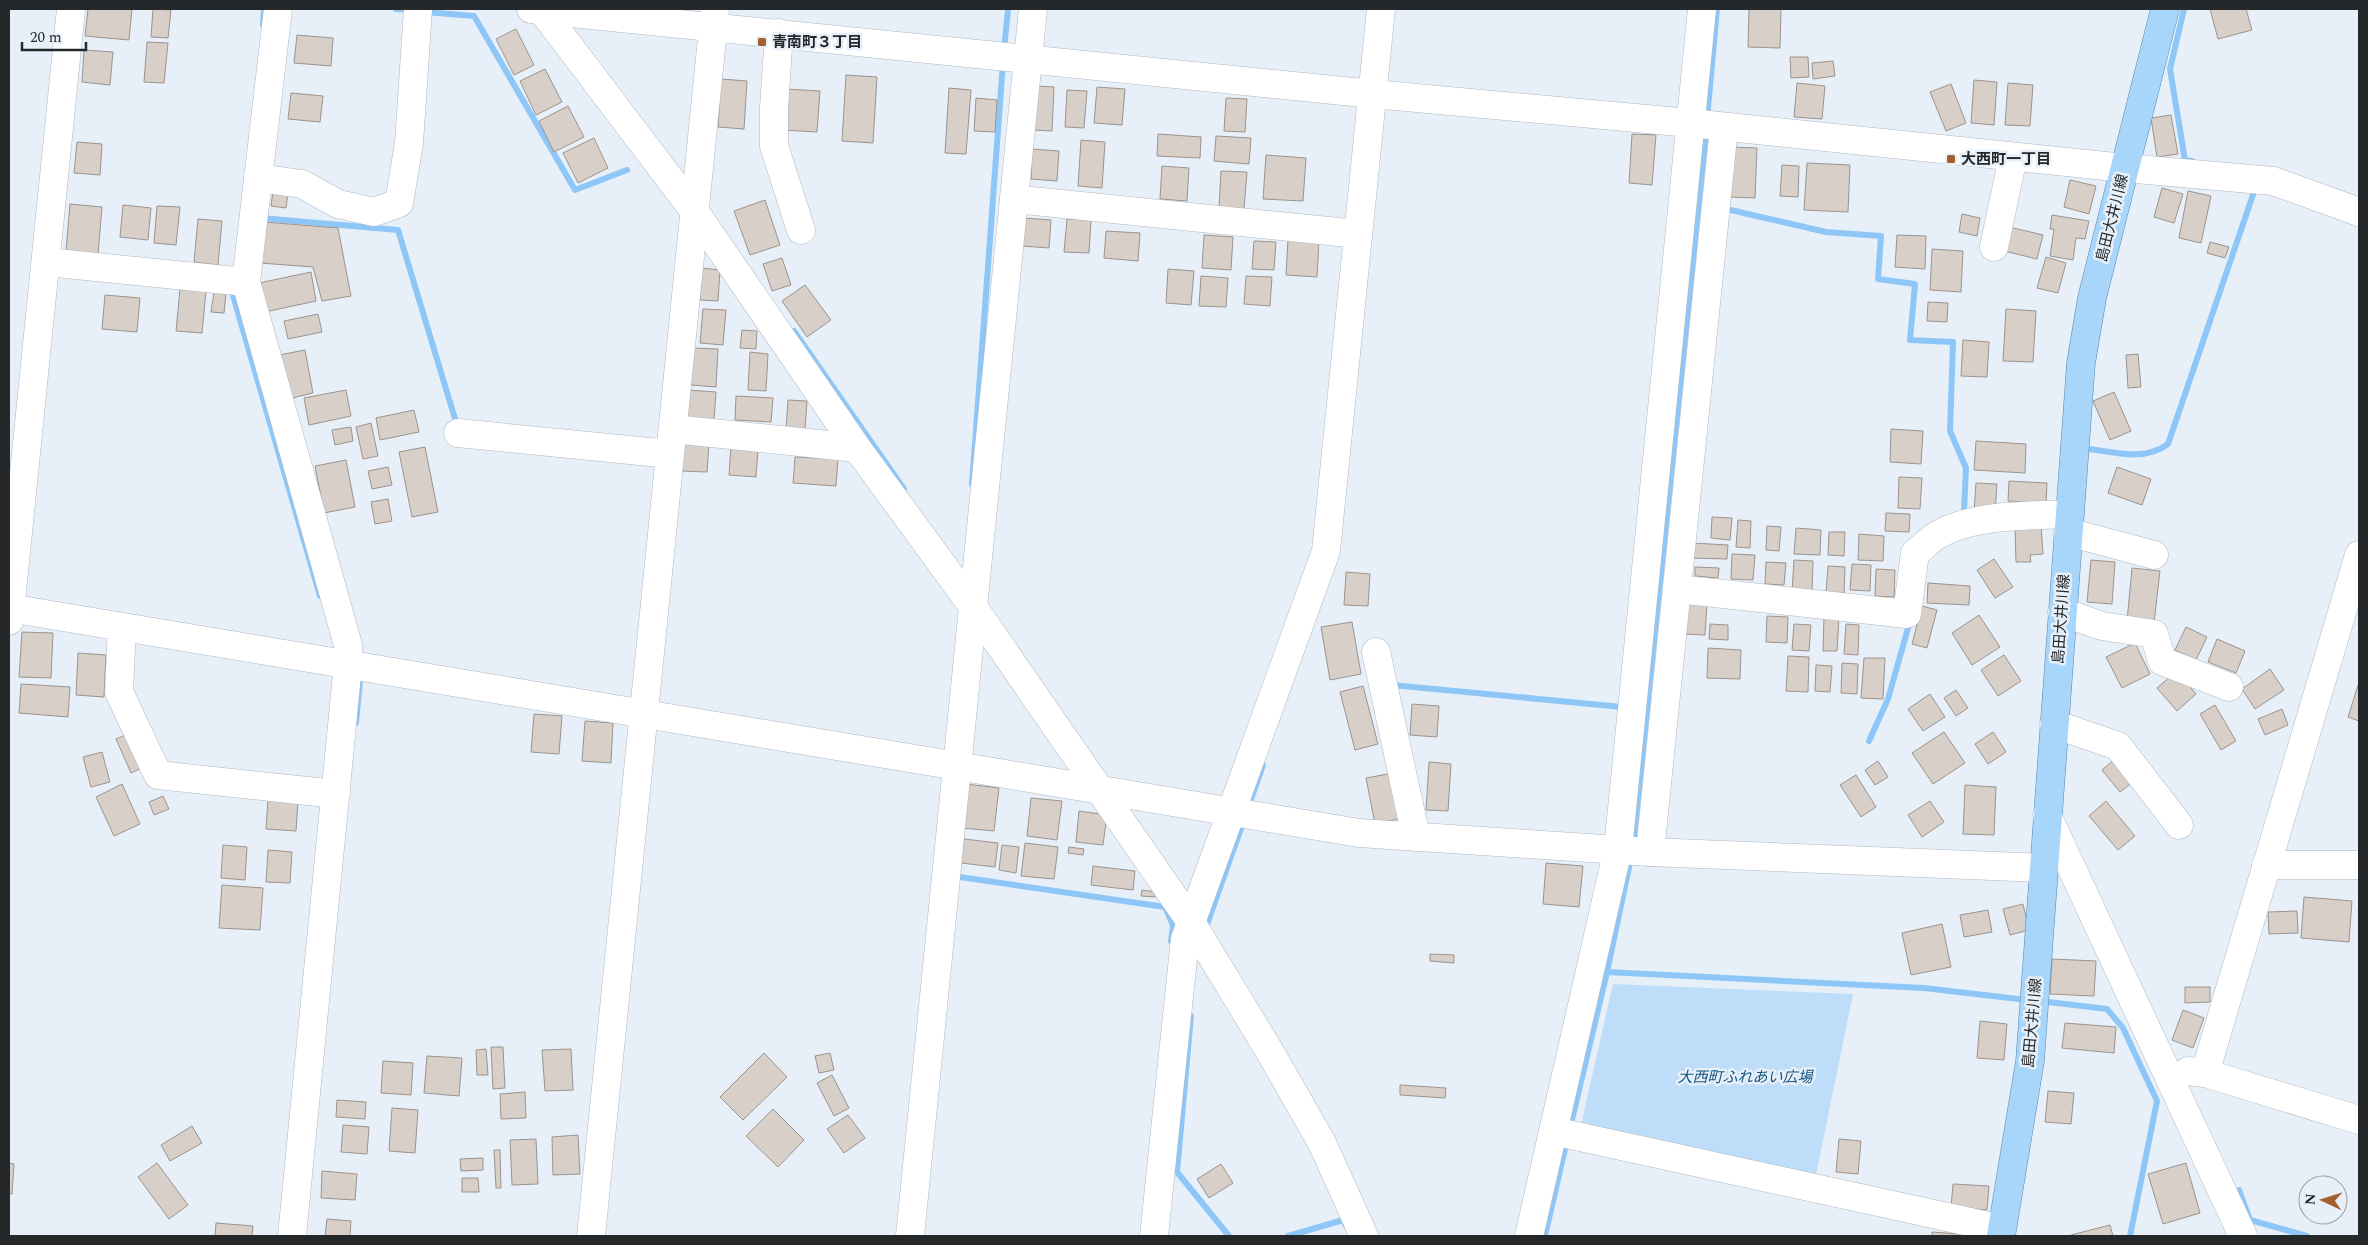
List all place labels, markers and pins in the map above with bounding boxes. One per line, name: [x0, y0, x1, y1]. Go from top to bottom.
place label: 青南町３丁目: [772, 31, 862, 54]
marker: 青南町３丁目: [756, 36, 768, 48]
place label: 大西町一丁目: [1961, 148, 2051, 171]
marker: 大西町一丁目: [1945, 153, 1957, 165]

